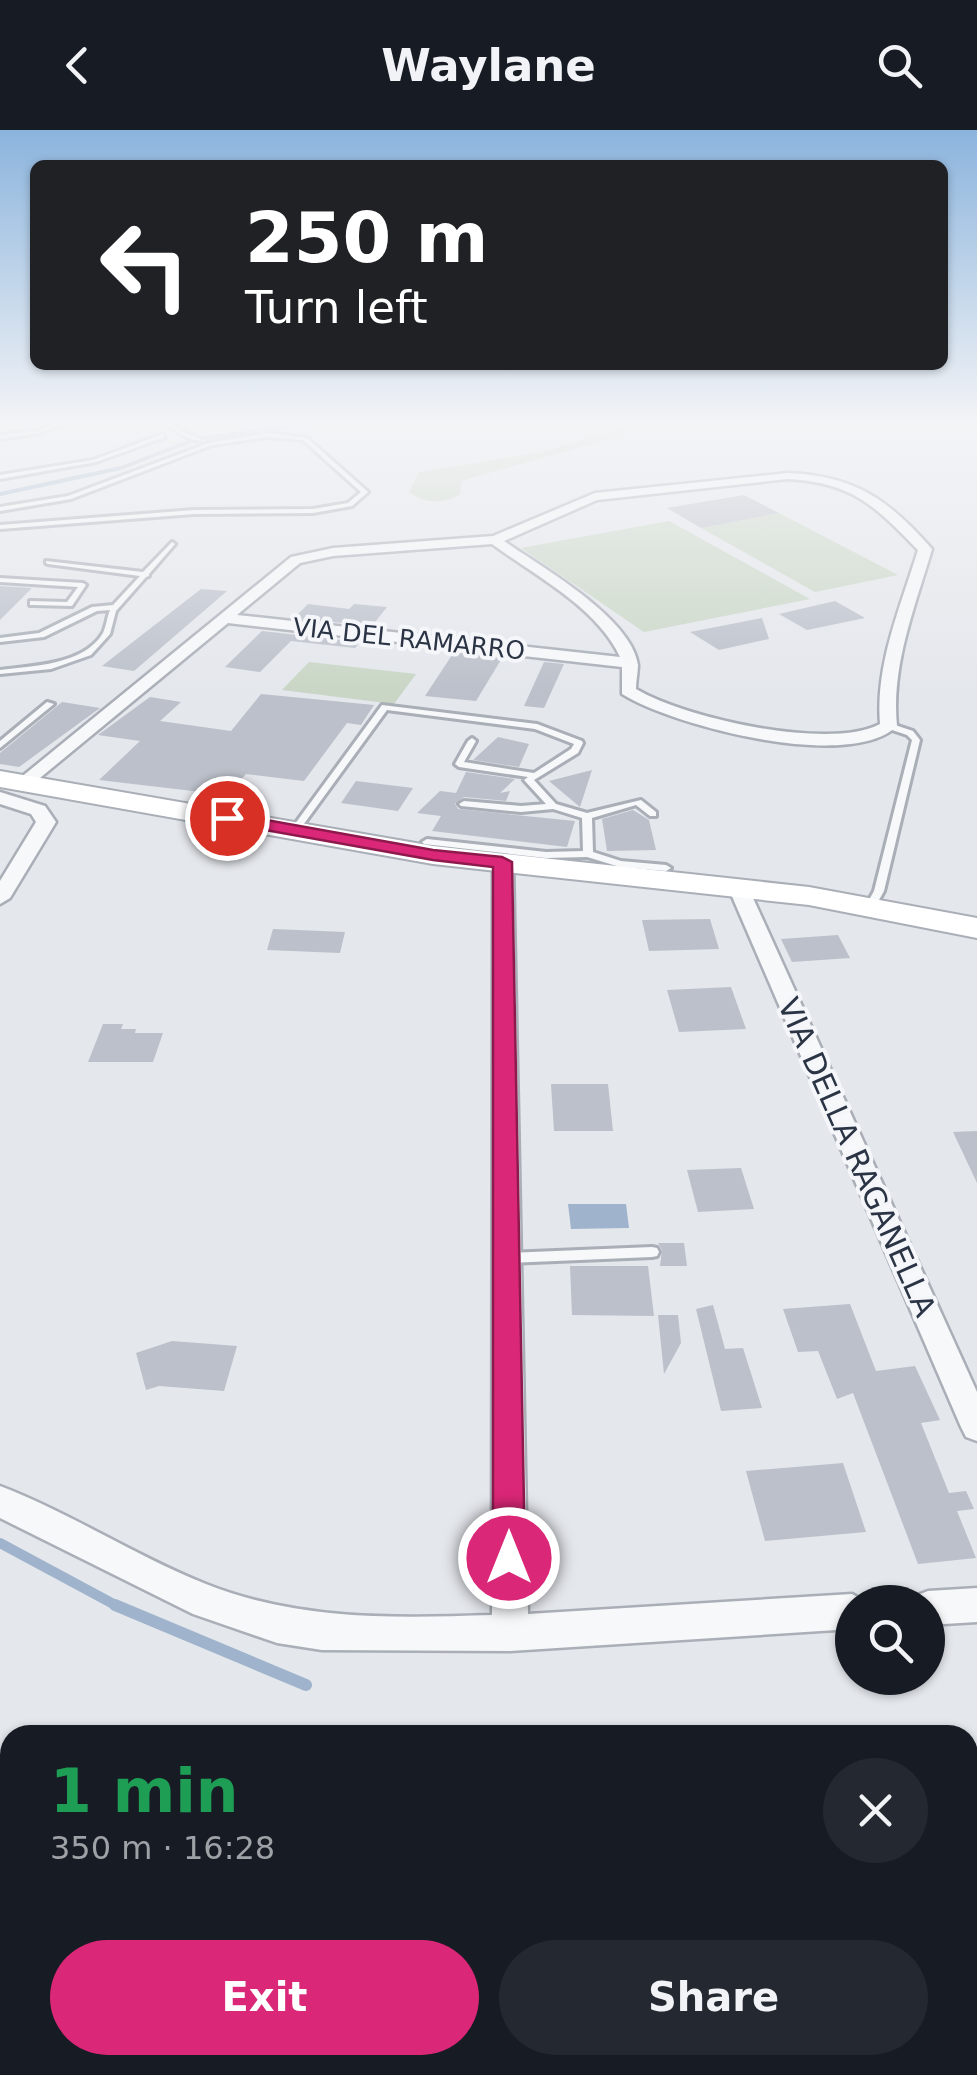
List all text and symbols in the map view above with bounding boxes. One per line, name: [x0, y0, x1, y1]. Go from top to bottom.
icon: back: [50, 38, 105, 93]
icon: search: [872, 38, 927, 93]
text: Waylane: [381, 39, 596, 92]
text: 250 m: [245, 197, 488, 279]
icon: left: [80, 200, 210, 330]
text: Turn left: [245, 281, 428, 334]
street label: VIA DEL RAMARRO: [292, 612, 526, 666]
pin: [185, 776, 270, 861]
icon: arrive: [200, 791, 255, 846]
street label: VIA DELLA RAGANELLA: [771, 992, 943, 1322]
position arrow: [457, 1506, 561, 1610]
map controls: [835, 1585, 945, 1695]
button: search: [835, 1585, 945, 1695]
text: 1 min: [50, 1756, 238, 1826]
button: close: [823, 1758, 928, 1863]
text: 350 m · 16:28: [50, 1829, 275, 1867]
button: Exit: [50, 1940, 479, 2055]
button: Share: [499, 1940, 928, 2055]

